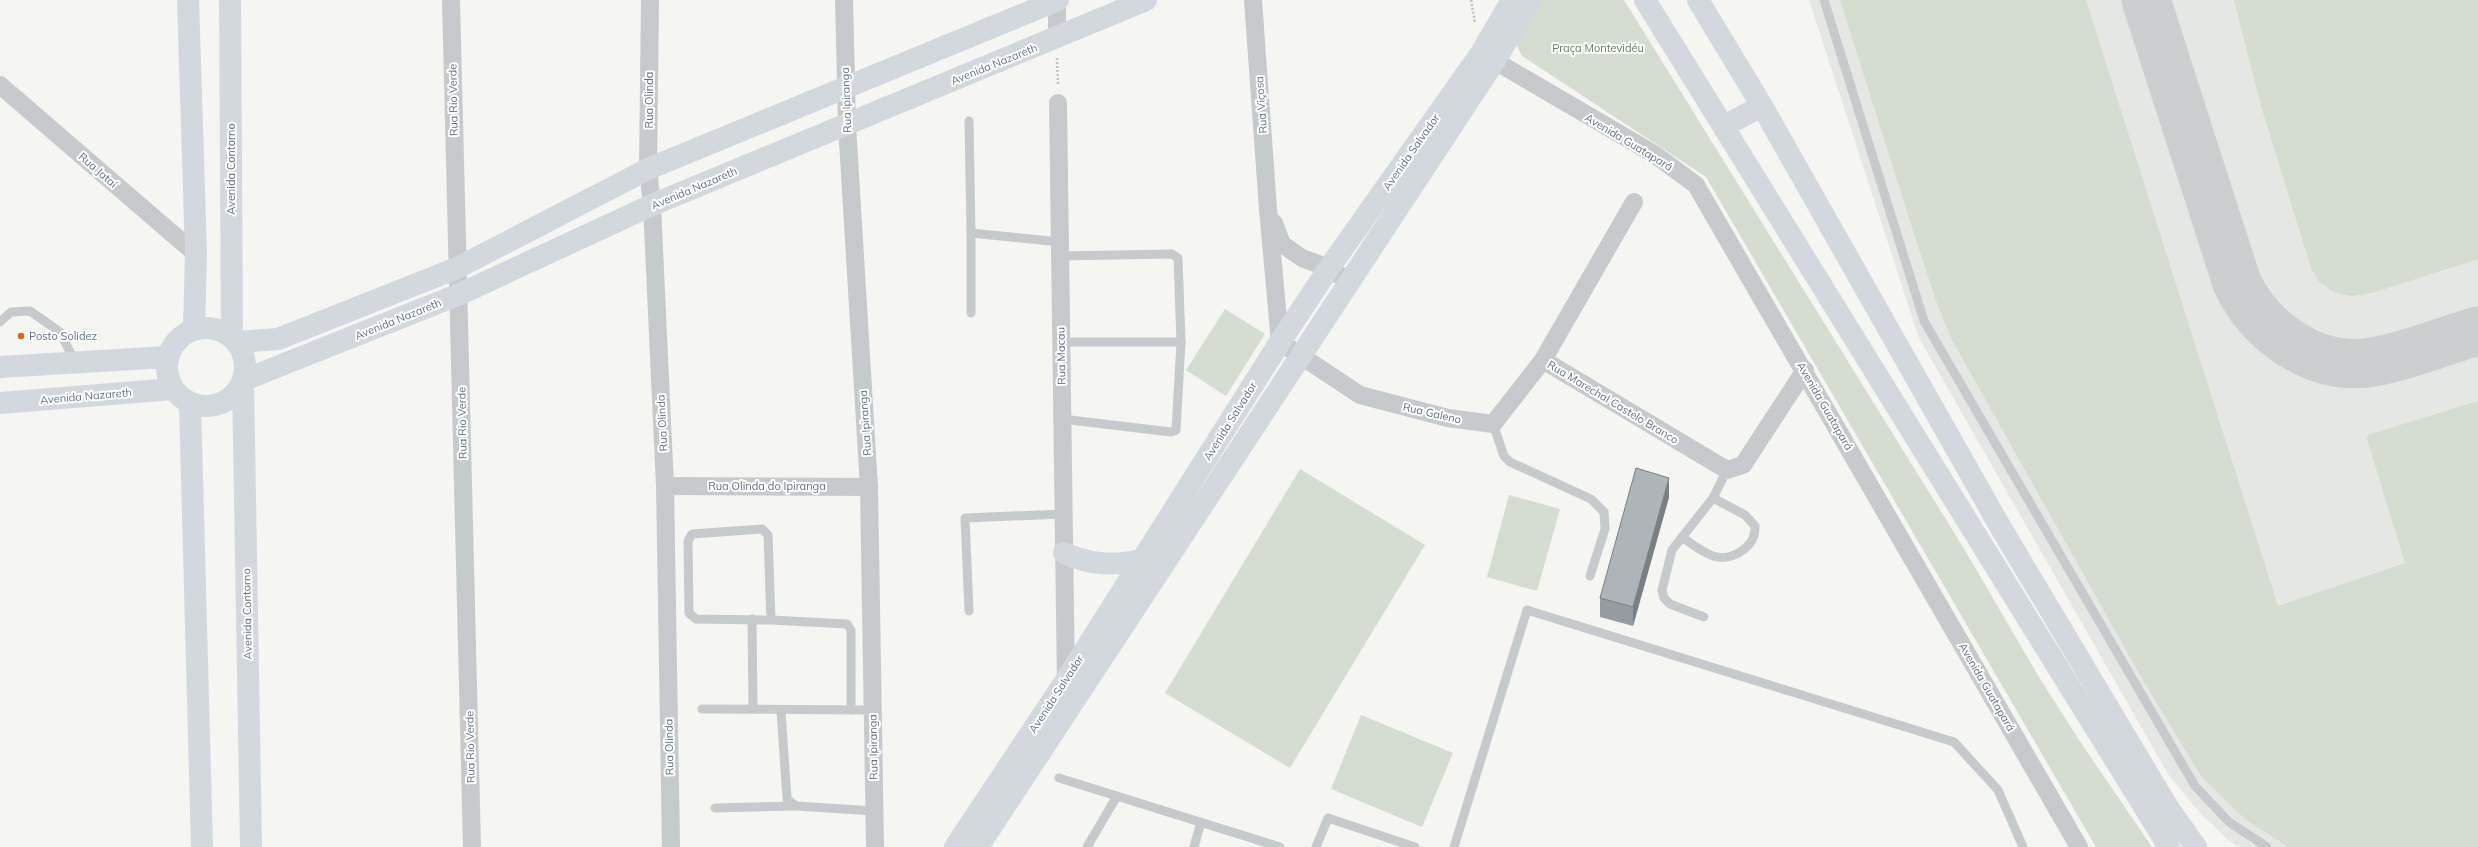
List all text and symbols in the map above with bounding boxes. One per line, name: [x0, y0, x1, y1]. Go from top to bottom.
street label: Avenida Nazareth: [949, 40, 1039, 88]
park label: Praça Montevidéu: [1552, 41, 1644, 55]
street label: Rua Rio Verde: [445, 64, 461, 136]
street label: Rua Ipiranga: [838, 67, 854, 133]
street label: Rua Olinda: [642, 72, 656, 128]
street label: Rua Viçosa: [1252, 76, 1270, 134]
street label: Avenida Guatapará: [1583, 110, 1675, 174]
street label: Avenida Salvador: [1379, 111, 1443, 193]
street label: Avenida Contorno: [224, 123, 238, 215]
street label: Rua Jataí: [76, 149, 121, 192]
street label: Avenida Nazareth: [649, 164, 739, 212]
street label: Avenida Nazareth: [353, 295, 443, 343]
street label: Rua Macau: [1053, 327, 1069, 385]
place label: Posto Solidez: [29, 329, 97, 343]
marker: Posto Solidez: [16, 331, 26, 341]
street label: Rua Marechal Castelo Branco: [1545, 357, 1681, 447]
street label: Avenida Guatapará: [1794, 359, 1856, 453]
street label: Avenida Salvador: [1200, 379, 1260, 463]
street label: Avenida Nazareth: [40, 385, 132, 407]
street label: Rua Rio Verde: [454, 387, 470, 459]
street label: Rua Ipiranga: [856, 390, 874, 456]
street label: Rua Olinda: [654, 394, 670, 452]
street label: Rua Galeno: [1401, 399, 1463, 427]
street label: Rua Olinda do Ipiranga: [708, 479, 826, 493]
street label: Avenida Contorno: [239, 568, 255, 660]
street label: Avenida Guatapará: [1956, 640, 2018, 734]
street label: Avenida Salvador: [1026, 652, 1086, 736]
street label: Rua Rio Verde: [462, 711, 478, 783]
street label: Rua Ipiranga: [865, 714, 881, 780]
street label: Rua Olinda: [662, 718, 676, 776]

